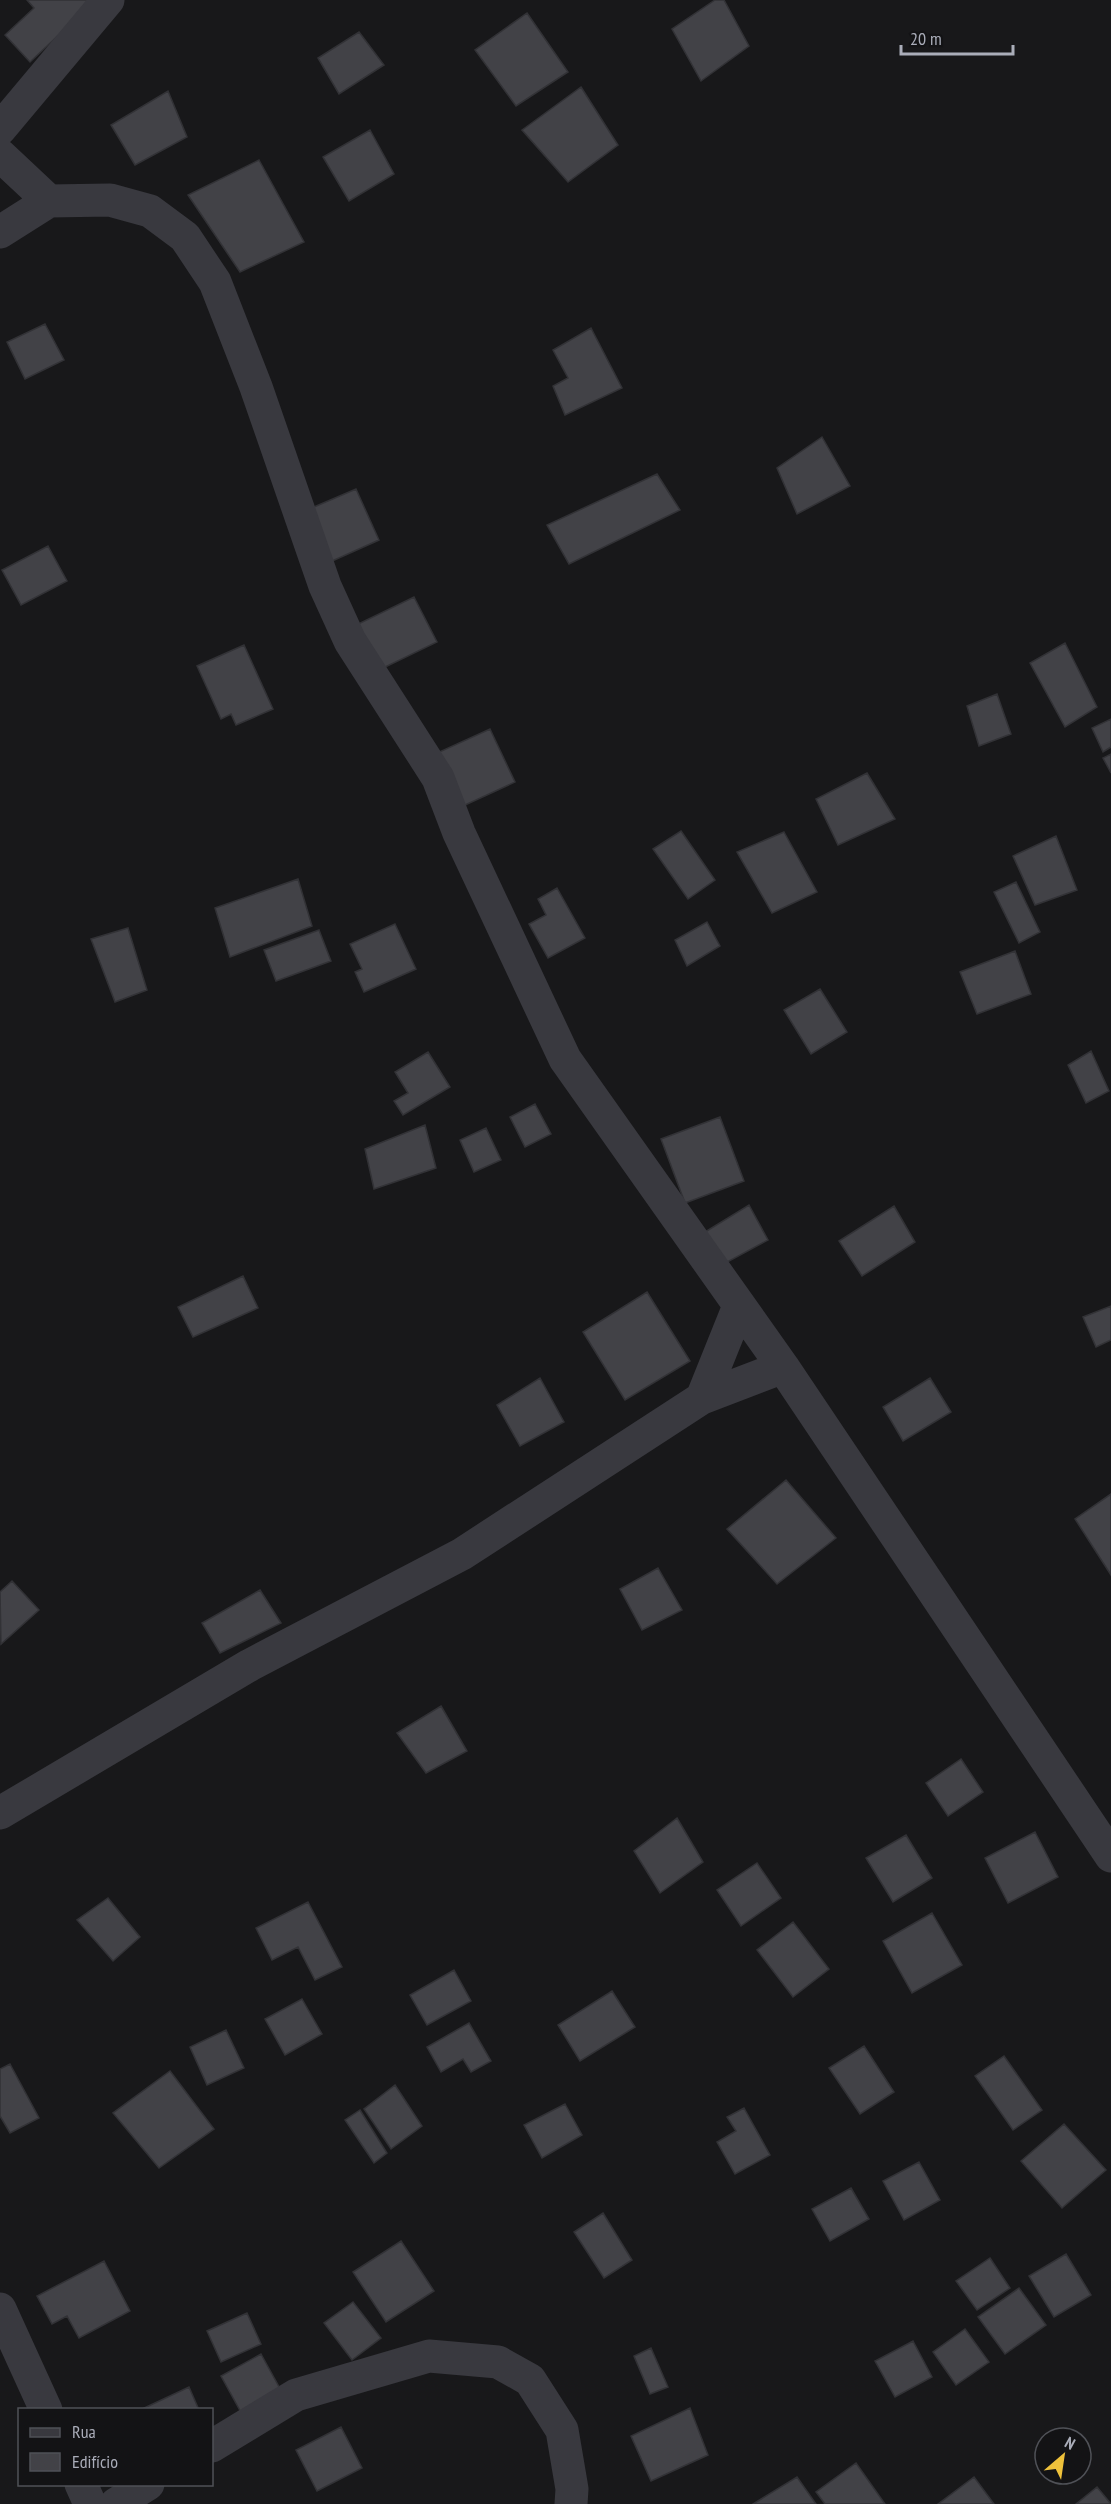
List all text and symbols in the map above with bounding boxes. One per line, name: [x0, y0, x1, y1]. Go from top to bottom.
scale bar: [901, 18, 1014, 56]
text: 20 m: [910, 27, 942, 50]
legend: [18, 2408, 213, 2486]
text: Rua: [72, 2420, 96, 2443]
north arrow: [1033, 2426, 1093, 2486]
text: N: [1062, 2432, 1079, 2454]
text: Edifício: [72, 2450, 118, 2473]

